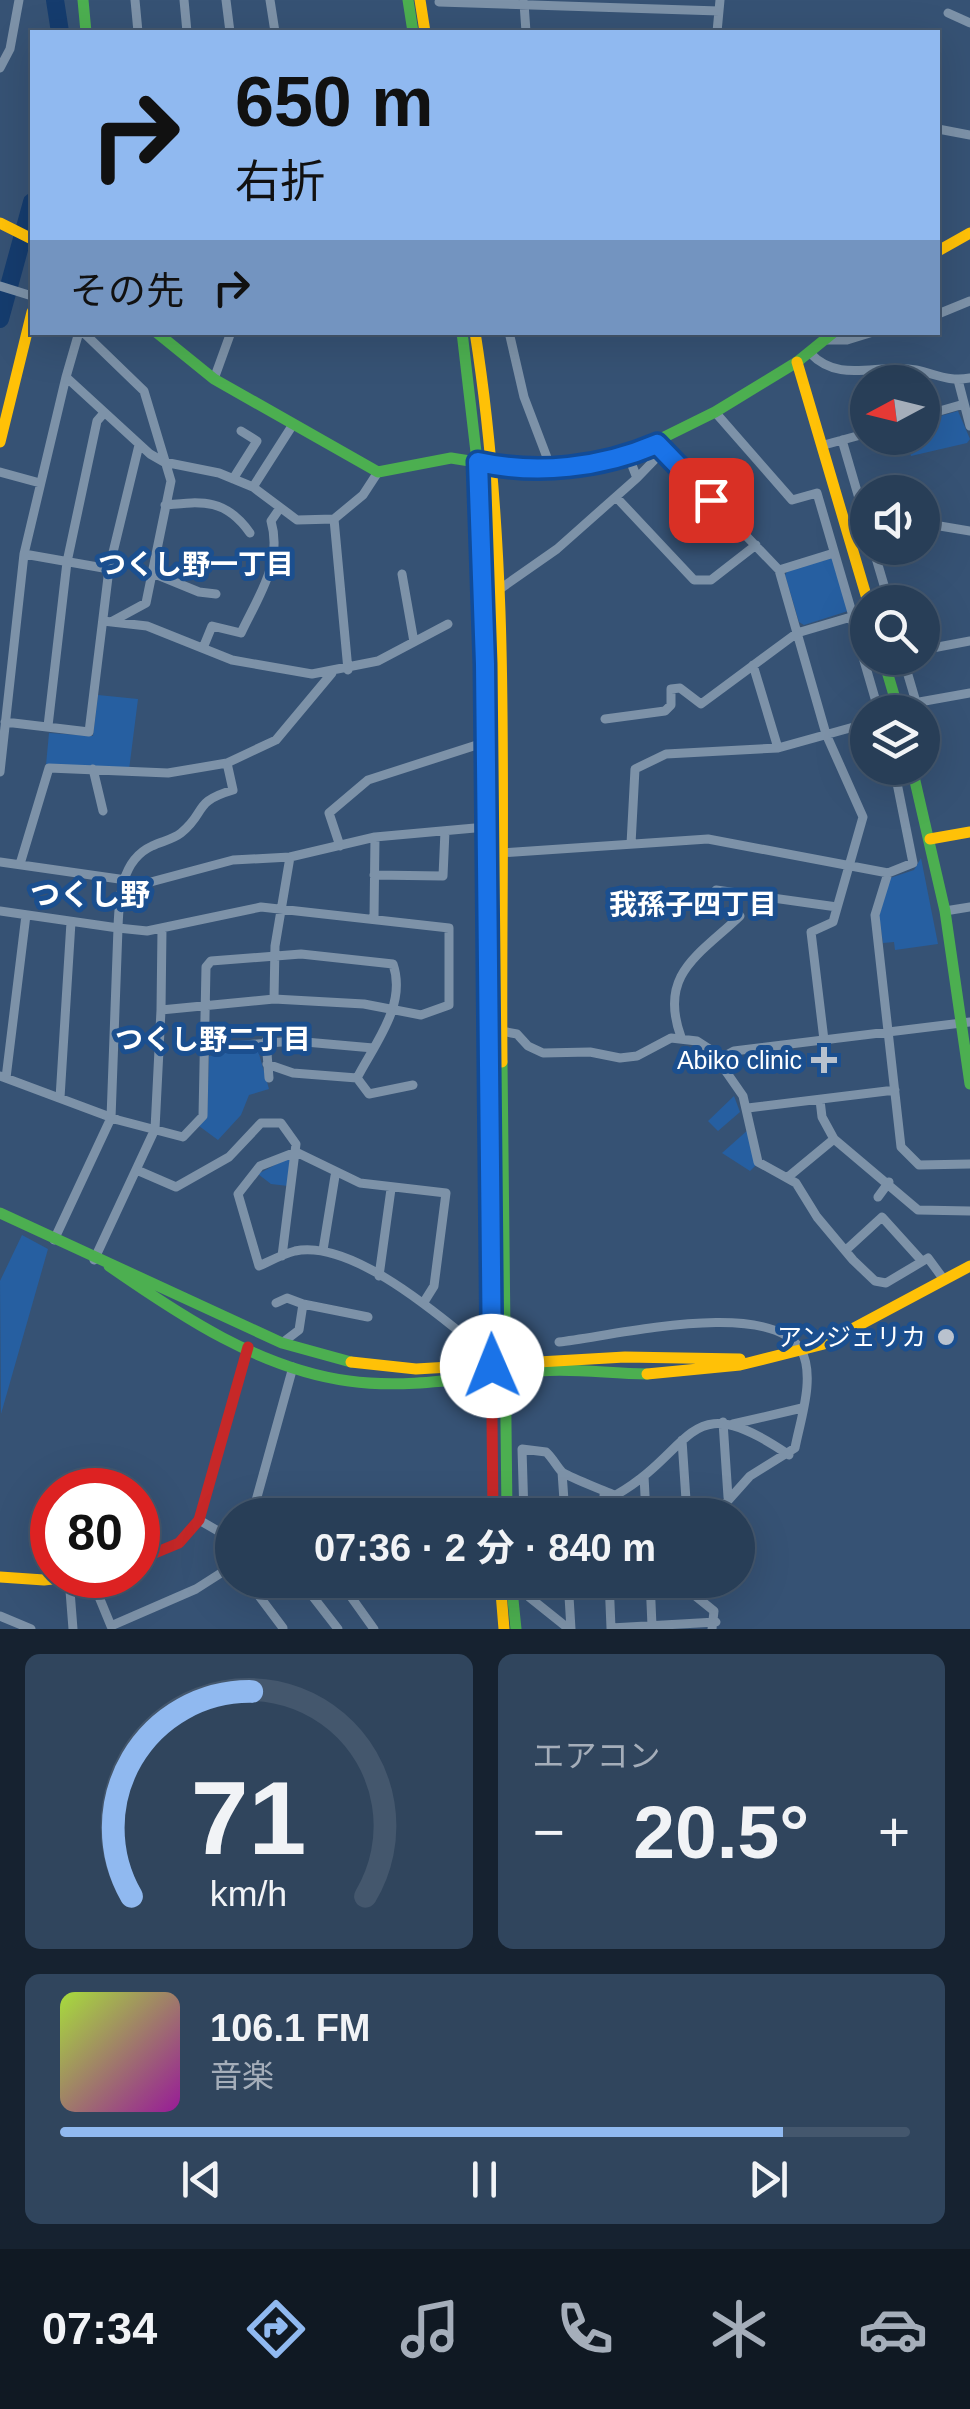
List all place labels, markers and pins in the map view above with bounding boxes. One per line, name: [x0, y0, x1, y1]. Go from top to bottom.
pin: [669, 458, 754, 543]
place label: Abiko clinic: [677, 1046, 802, 1074]
marker: Abiko clinic: [811, 1047, 837, 1073]
place label: アンジェリカ: [777, 1323, 926, 1351]
marker: アンジェリカ: [935, 1326, 957, 1348]

